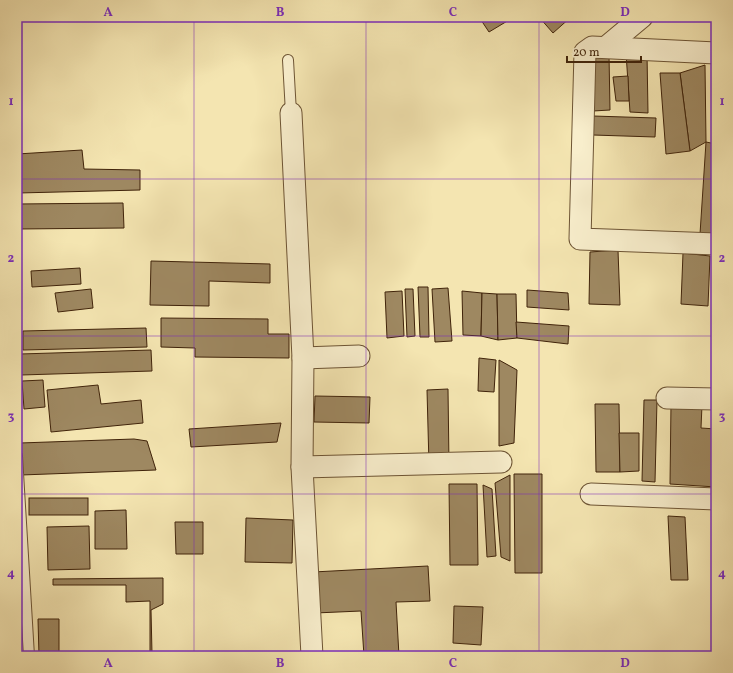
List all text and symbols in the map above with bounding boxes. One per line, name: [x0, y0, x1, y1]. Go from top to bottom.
text: A: [103, 4, 113, 22]
text: B: [276, 4, 285, 22]
text: C: [449, 4, 457, 22]
text: D: [620, 4, 630, 22]
scale bar: [567, 38, 641, 64]
text: 20 m: [573, 45, 600, 61]
text: 1: [8, 93, 14, 111]
text: 1: [719, 93, 725, 111]
text: 2: [8, 250, 15, 268]
text: 2: [719, 250, 726, 268]
text: 3: [8, 408, 15, 426]
text: 3: [719, 408, 726, 426]
text: 4: [7, 565, 15, 583]
text: 4: [718, 565, 726, 583]
text: A: [103, 655, 113, 673]
text: B: [276, 655, 285, 673]
text: C: [449, 655, 457, 673]
text: D: [620, 655, 630, 673]

